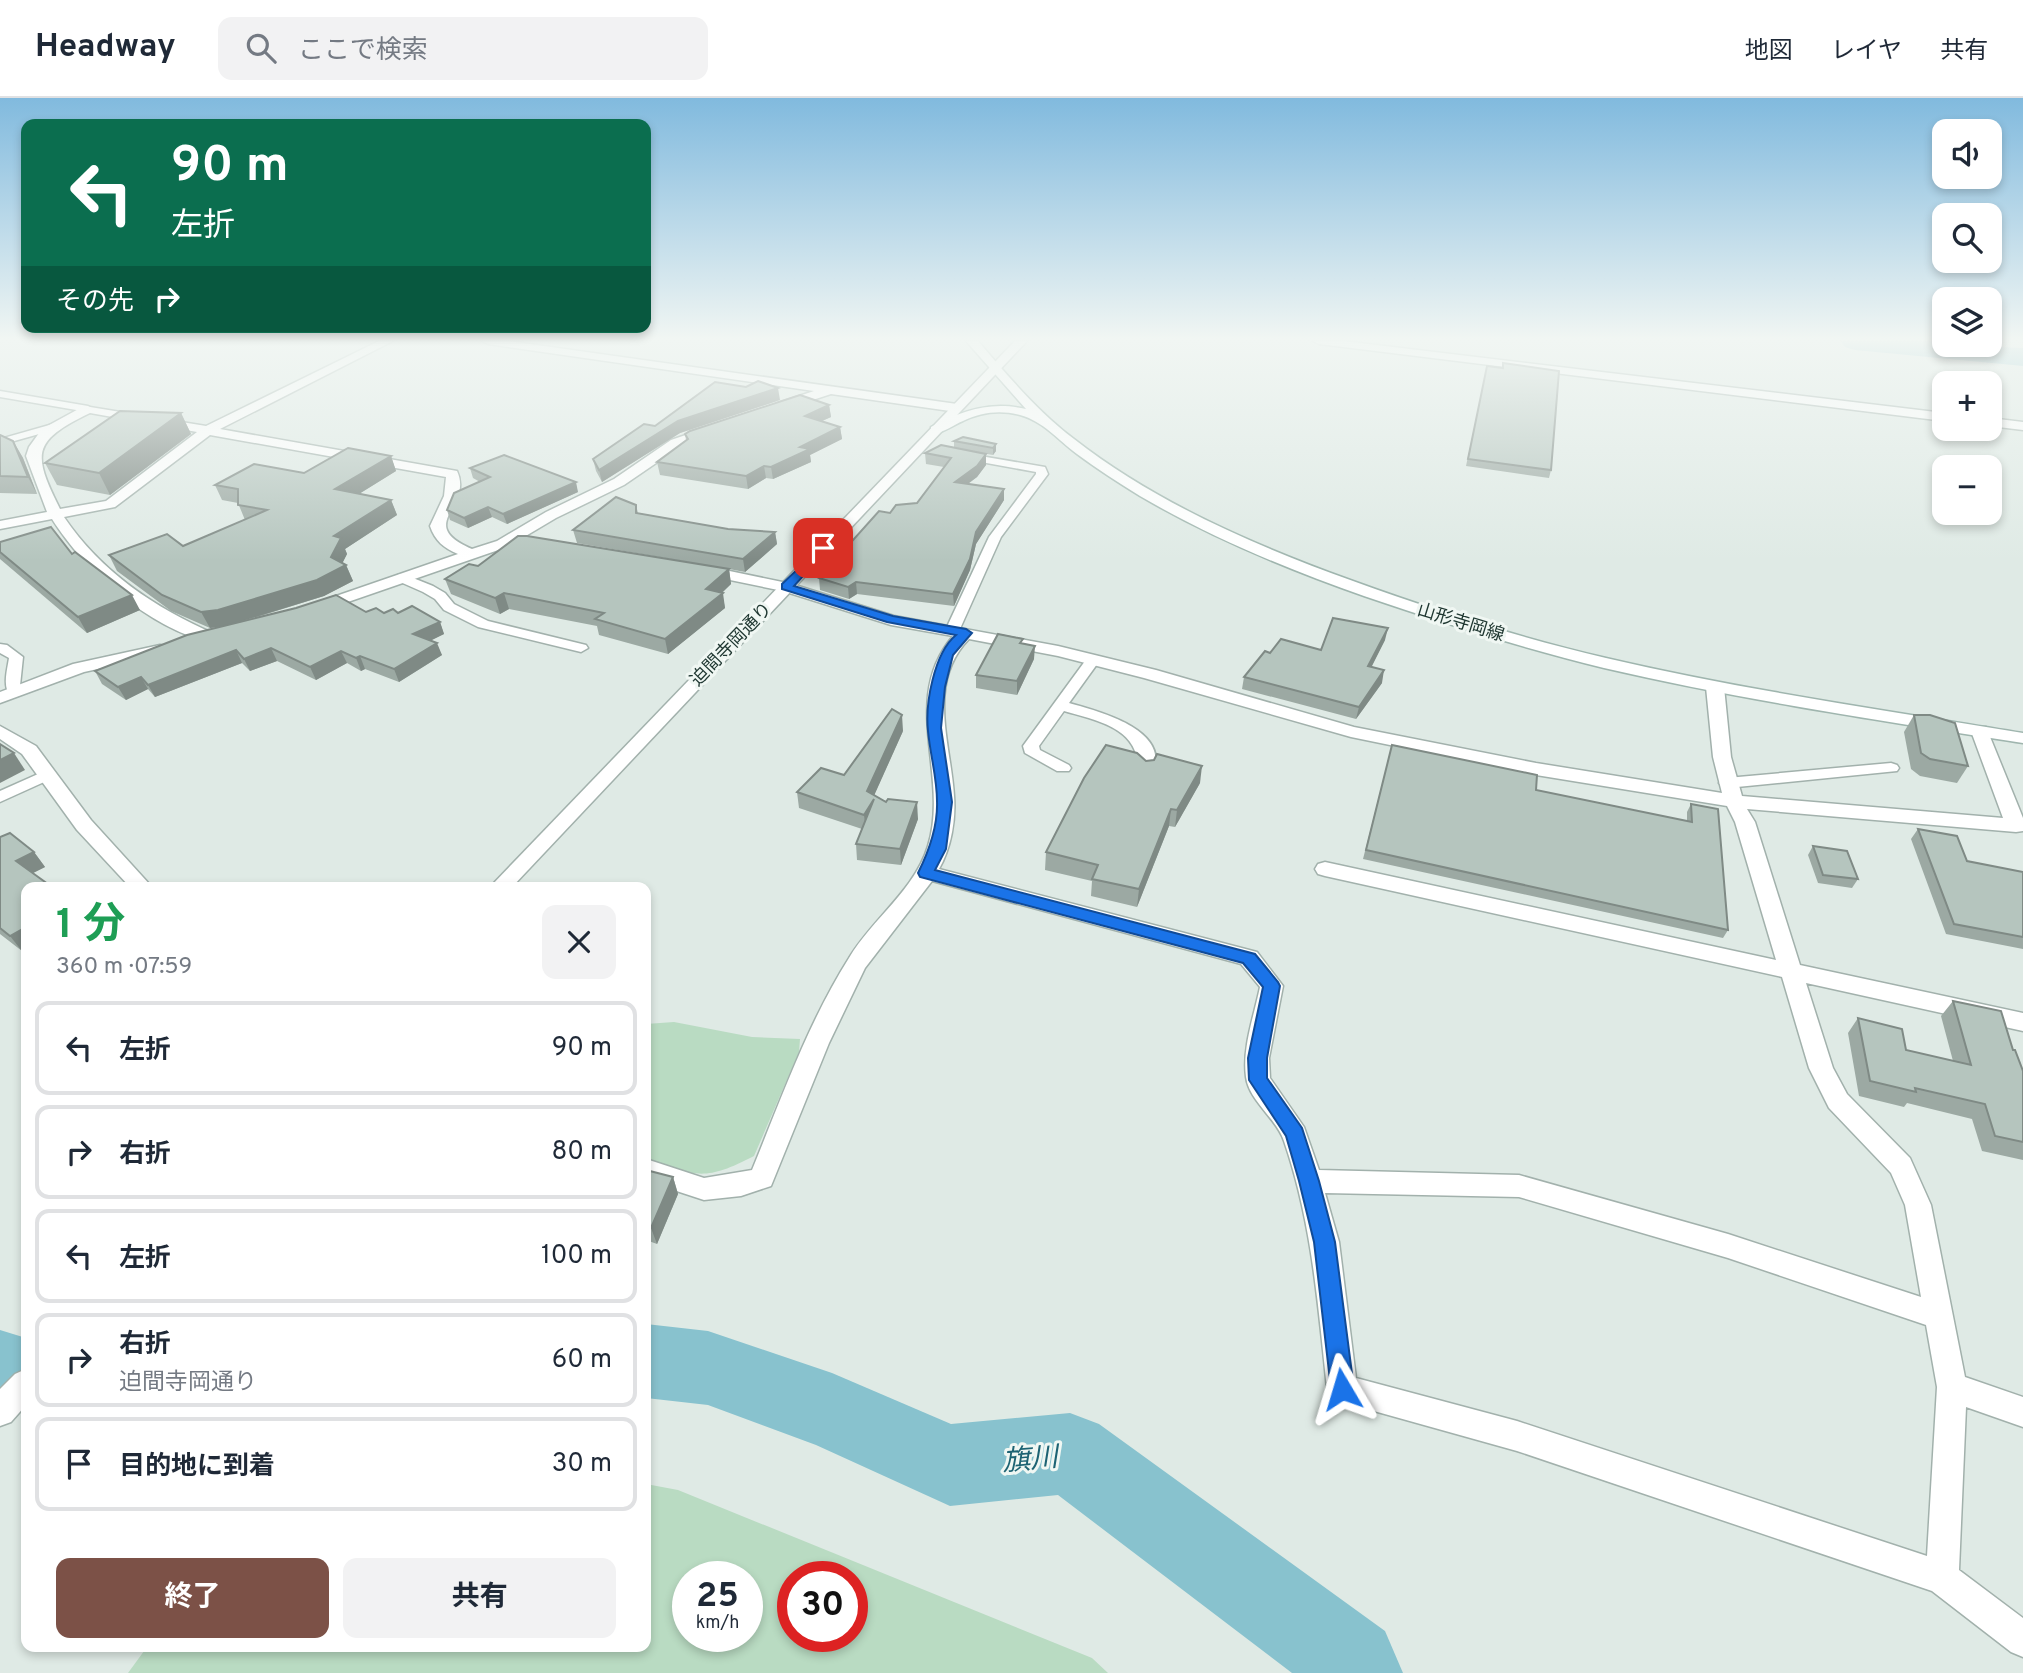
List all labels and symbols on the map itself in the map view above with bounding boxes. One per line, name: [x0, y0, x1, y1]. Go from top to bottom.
pin: [793, 518, 853, 578]
street label: 迫間寺岡通り: [686, 598, 778, 692]
street label: 山形寺岡線: [1414, 599, 1507, 648]
position arrow: [1305, 1352, 1379, 1426]
water label: 旗川: [1001, 1440, 1063, 1481]
speed limit sign: 30: [777, 1561, 868, 1652]

